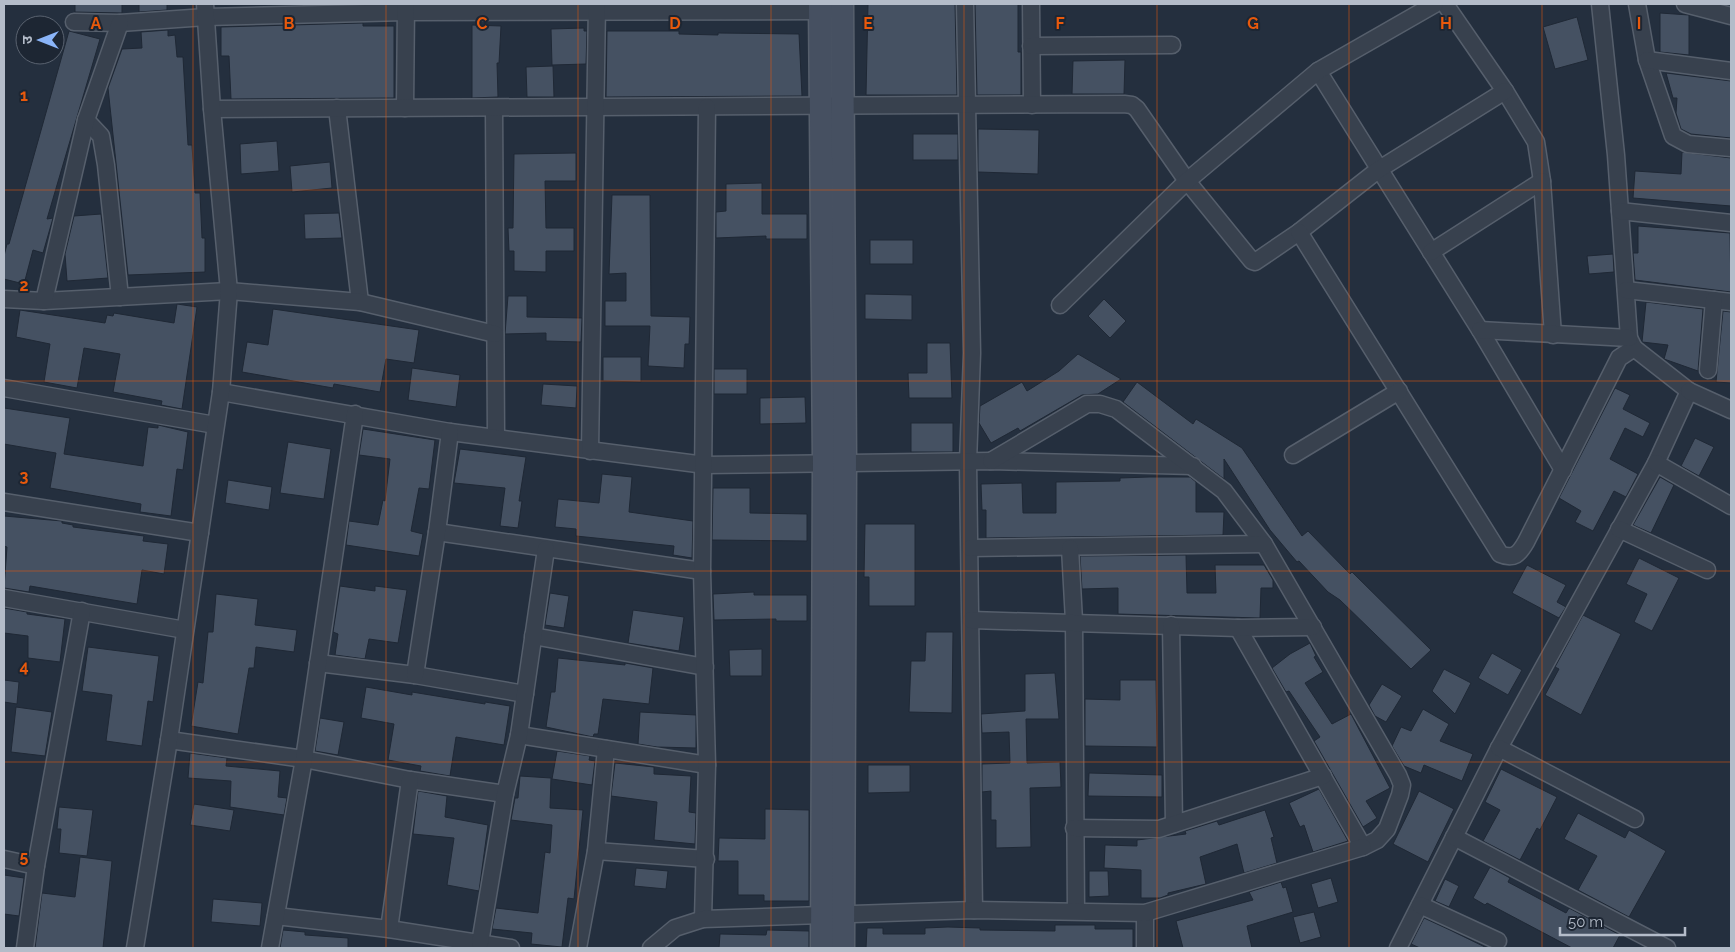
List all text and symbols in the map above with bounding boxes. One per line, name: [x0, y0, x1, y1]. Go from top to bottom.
text: A: [91, 14, 102, 33]
text: B: [284, 14, 295, 33]
text: C: [477, 14, 488, 33]
text: D: [669, 14, 681, 33]
text: E: [863, 14, 873, 33]
text: F: [1055, 14, 1065, 33]
text: G: [1247, 14, 1259, 33]
text: H: [1440, 14, 1452, 33]
text: I: [1637, 14, 1641, 33]
north arrow: [15, 15, 65, 65]
text: उ: [19, 35, 35, 44]
text: 1: [20, 86, 28, 105]
text: 2: [19, 276, 29, 295]
text: 3: [20, 467, 29, 486]
text: 4: [19, 657, 29, 676]
text: 5: [20, 847, 29, 866]
scale bar: [1560, 904, 1685, 936]
text: 50 m: [1568, 913, 1603, 931]

